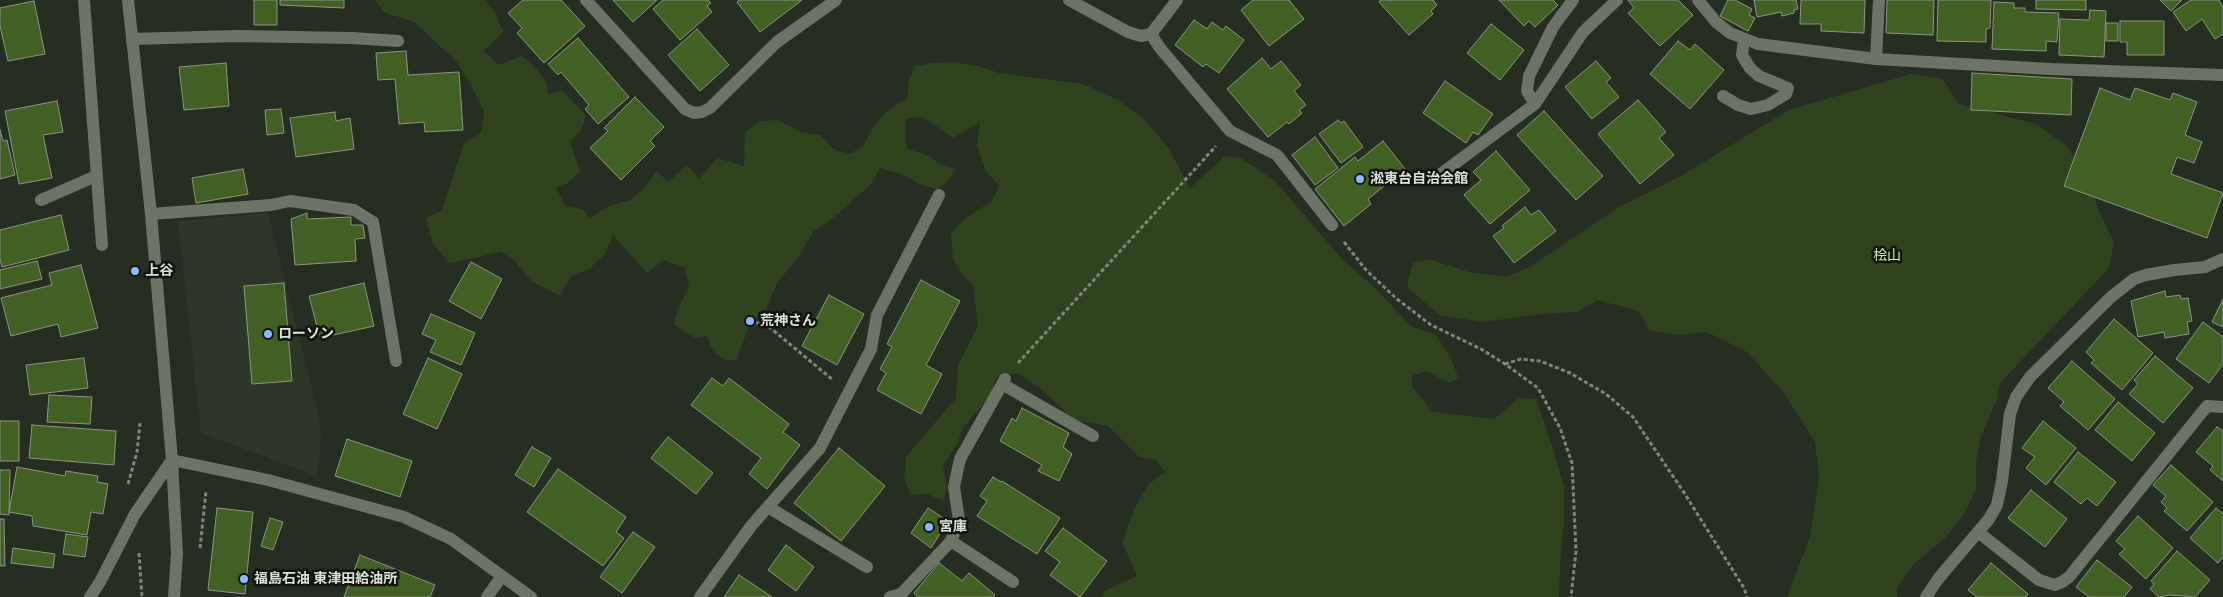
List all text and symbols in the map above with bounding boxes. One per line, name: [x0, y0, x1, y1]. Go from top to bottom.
place label: 淞東台自治会館: [1370, 171, 1468, 187]
marker: 淞東台自治会館: [1354, 173, 1366, 185]
park label: 桧山: [1873, 248, 1901, 264]
place label: 上谷: [145, 263, 173, 279]
marker: 上谷: [129, 265, 141, 277]
place label: 荒神さん: [760, 313, 816, 329]
marker: 荒神さん: [744, 315, 756, 327]
place label: ローソン: [278, 326, 334, 342]
marker: ローソン: [262, 328, 274, 340]
place label: 宮庫: [939, 519, 967, 535]
marker: 宮庫: [923, 521, 935, 533]
place label: 福島石油 東津田給油所: [254, 571, 397, 587]
marker: 福島石油 東津田給油所: [238, 573, 250, 585]

